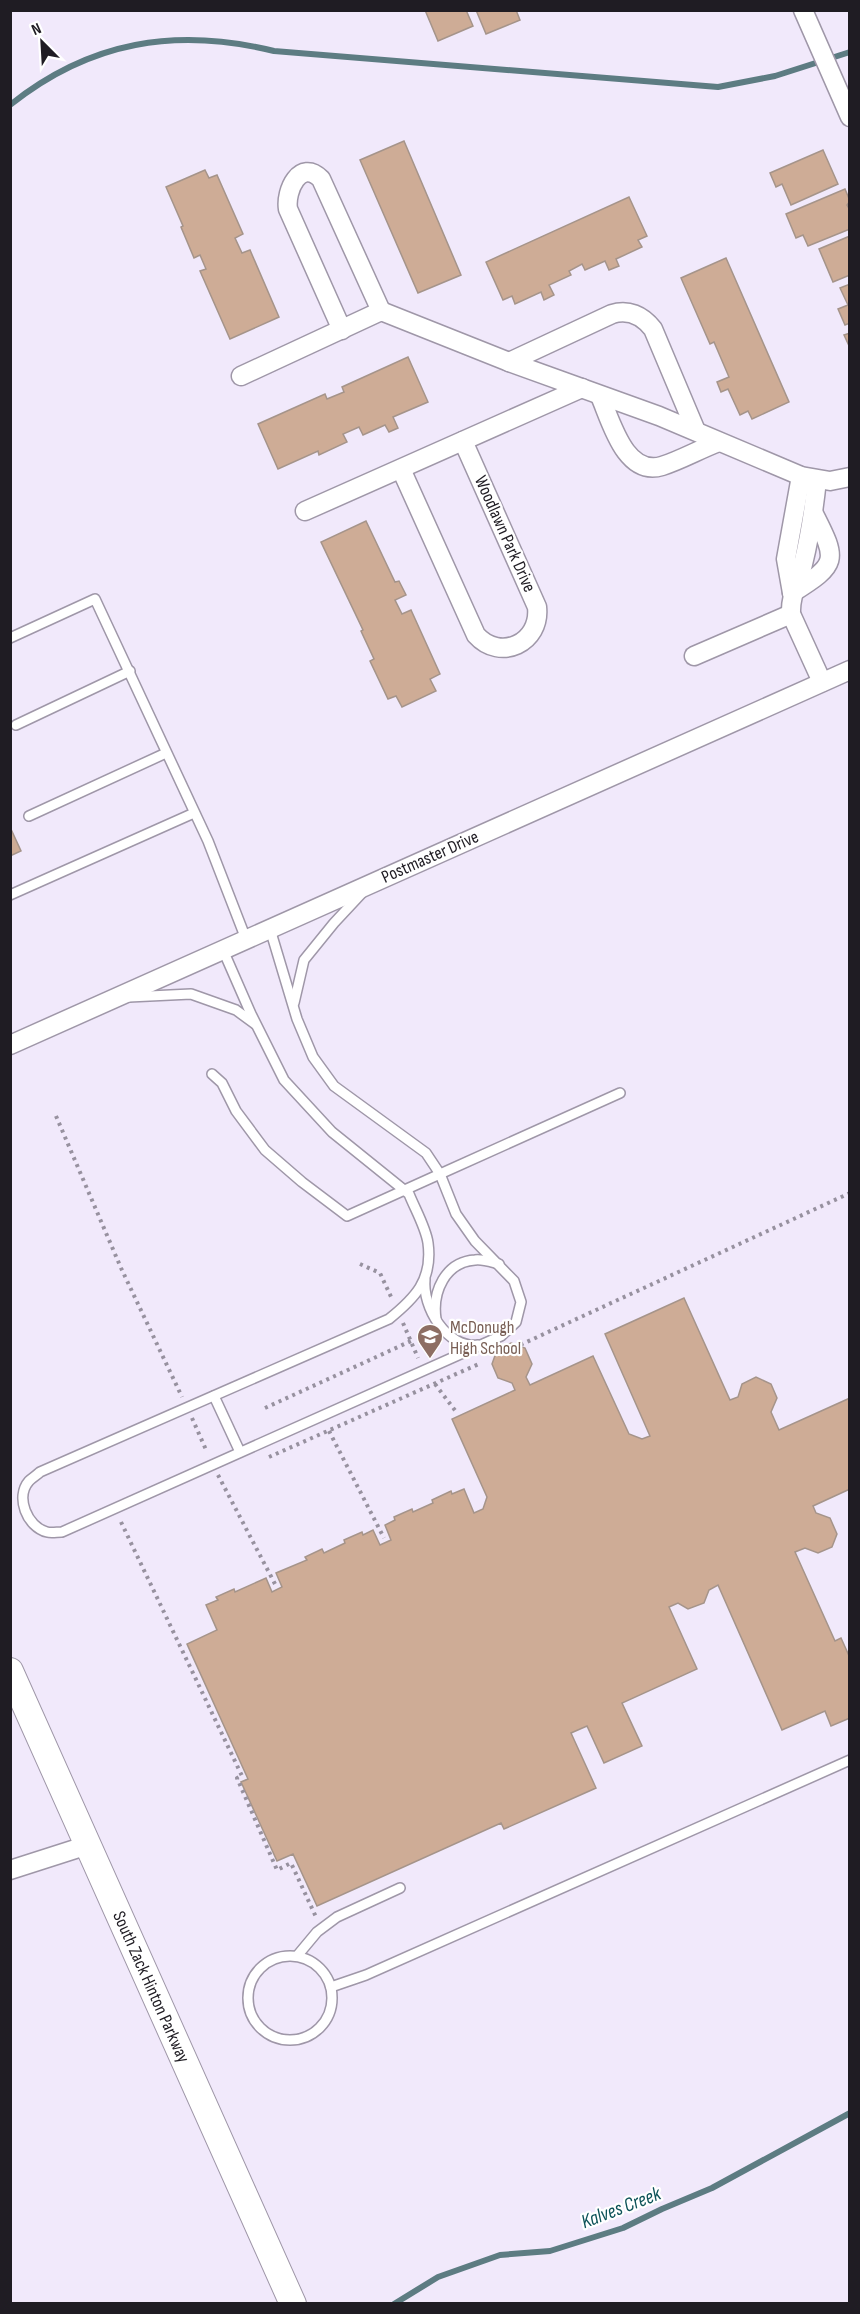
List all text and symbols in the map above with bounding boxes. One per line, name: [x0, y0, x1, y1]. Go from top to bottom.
north arrow: [12, 12, 72, 72]
text: N: [29, 19, 44, 40]
street label: Woodlawn Park Drive: [470, 472, 540, 596]
street label: Postmaster Drive: [378, 826, 482, 888]
place label: McDonugh High School: [450, 1317, 521, 1359]
school or university icon: McDonugh High School: [415, 1322, 445, 1360]
street label: South Zack Hinton Parkway: [108, 1908, 194, 2066]
water label: Kalves Creek: [578, 2182, 665, 2234]

